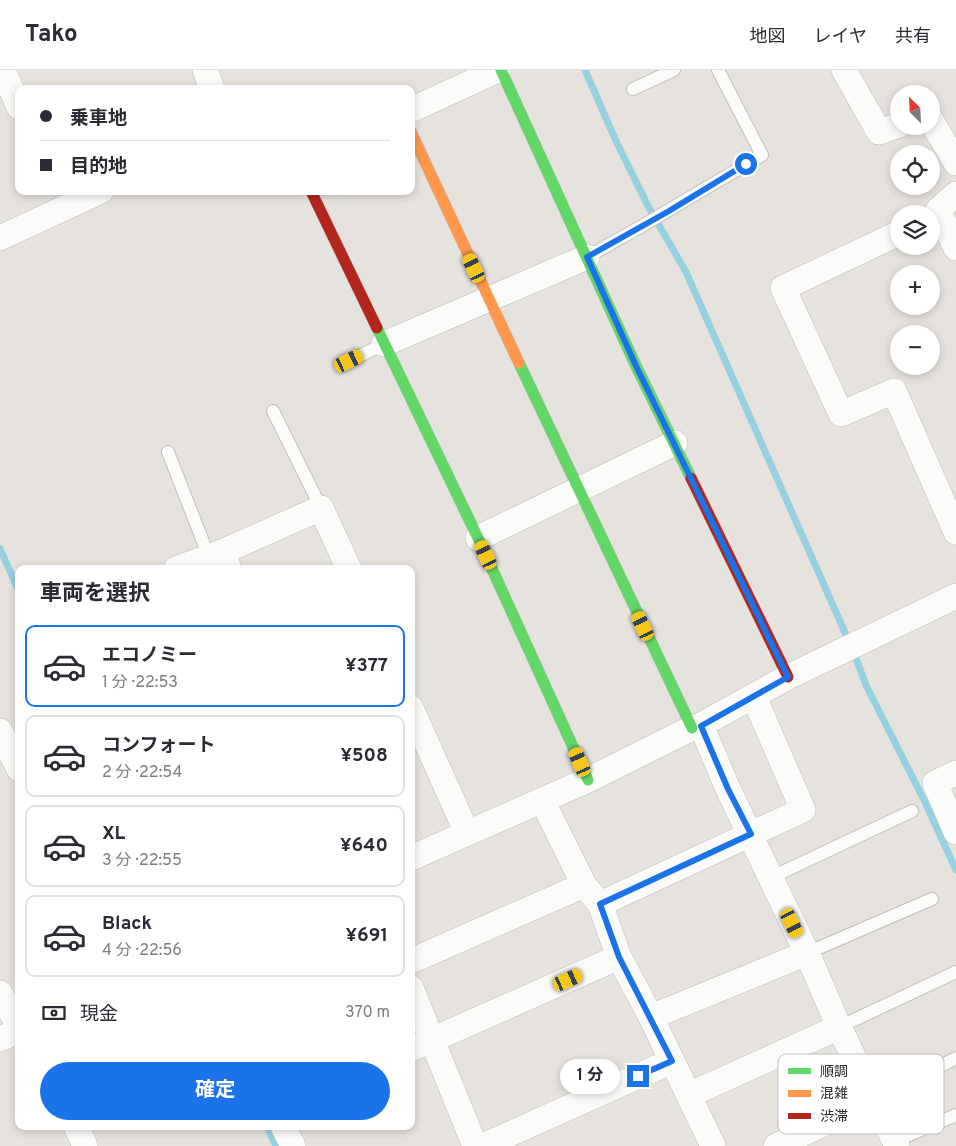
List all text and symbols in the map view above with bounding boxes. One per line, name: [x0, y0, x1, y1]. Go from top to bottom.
text: Tako: [25, 20, 78, 50]
text: 地図: [750, 26, 786, 49]
text: レイヤ: [814, 26, 867, 49]
text: 共有: [895, 26, 931, 49]
north arrow: [890, 85, 940, 135]
map controls: [890, 85, 940, 375]
text: 乗車地: [70, 107, 127, 131]
button: locate: [890, 145, 940, 195]
route start: [735, 153, 757, 175]
text: 目的地: [70, 155, 127, 179]
button: layers: [890, 205, 940, 255]
car: [460, 251, 487, 285]
button: +: [890, 265, 940, 315]
button: −: [890, 325, 940, 375]
car: [332, 348, 365, 374]
car: [472, 538, 499, 572]
text: 車両を選択: [40, 581, 150, 608]
car: [629, 609, 656, 643]
icon: car: [42, 644, 87, 689]
text: エコノミー: [102, 644, 197, 668]
text: ¥377: [345, 654, 388, 678]
text: 1 分 · 22:53: [102, 673, 178, 693]
icon: car: [42, 734, 87, 779]
text: コンフォート: [102, 734, 215, 758]
text: ¥508: [340, 744, 388, 768]
car: [567, 745, 592, 779]
text: 2 分 · 22:54: [102, 763, 182, 783]
text: XL: [102, 822, 125, 846]
icon: car: [42, 824, 87, 869]
text: ¥640: [340, 834, 388, 858]
text: 3 分 · 22:55: [102, 851, 182, 871]
car: [778, 906, 805, 940]
text: Black: [102, 912, 152, 936]
icon: car: [42, 914, 87, 959]
text: ¥691: [345, 924, 388, 948]
text: 4 分 · 22:56: [102, 941, 182, 961]
car: [551, 967, 584, 993]
icon: cash: [40, 999, 68, 1027]
text: 現金: [80, 1003, 118, 1027]
text: 370 m: [345, 1003, 390, 1023]
legend: [778, 1054, 944, 1134]
callout: 1 分: [560, 1058, 620, 1094]
button: 確定: [40, 1062, 390, 1120]
text: 順調: [820, 1064, 848, 1081]
route end: [627, 1065, 649, 1087]
text: 1 分: [577, 1066, 603, 1086]
text: 混雑: [820, 1085, 848, 1103]
text: 渋滞: [820, 1109, 848, 1126]

